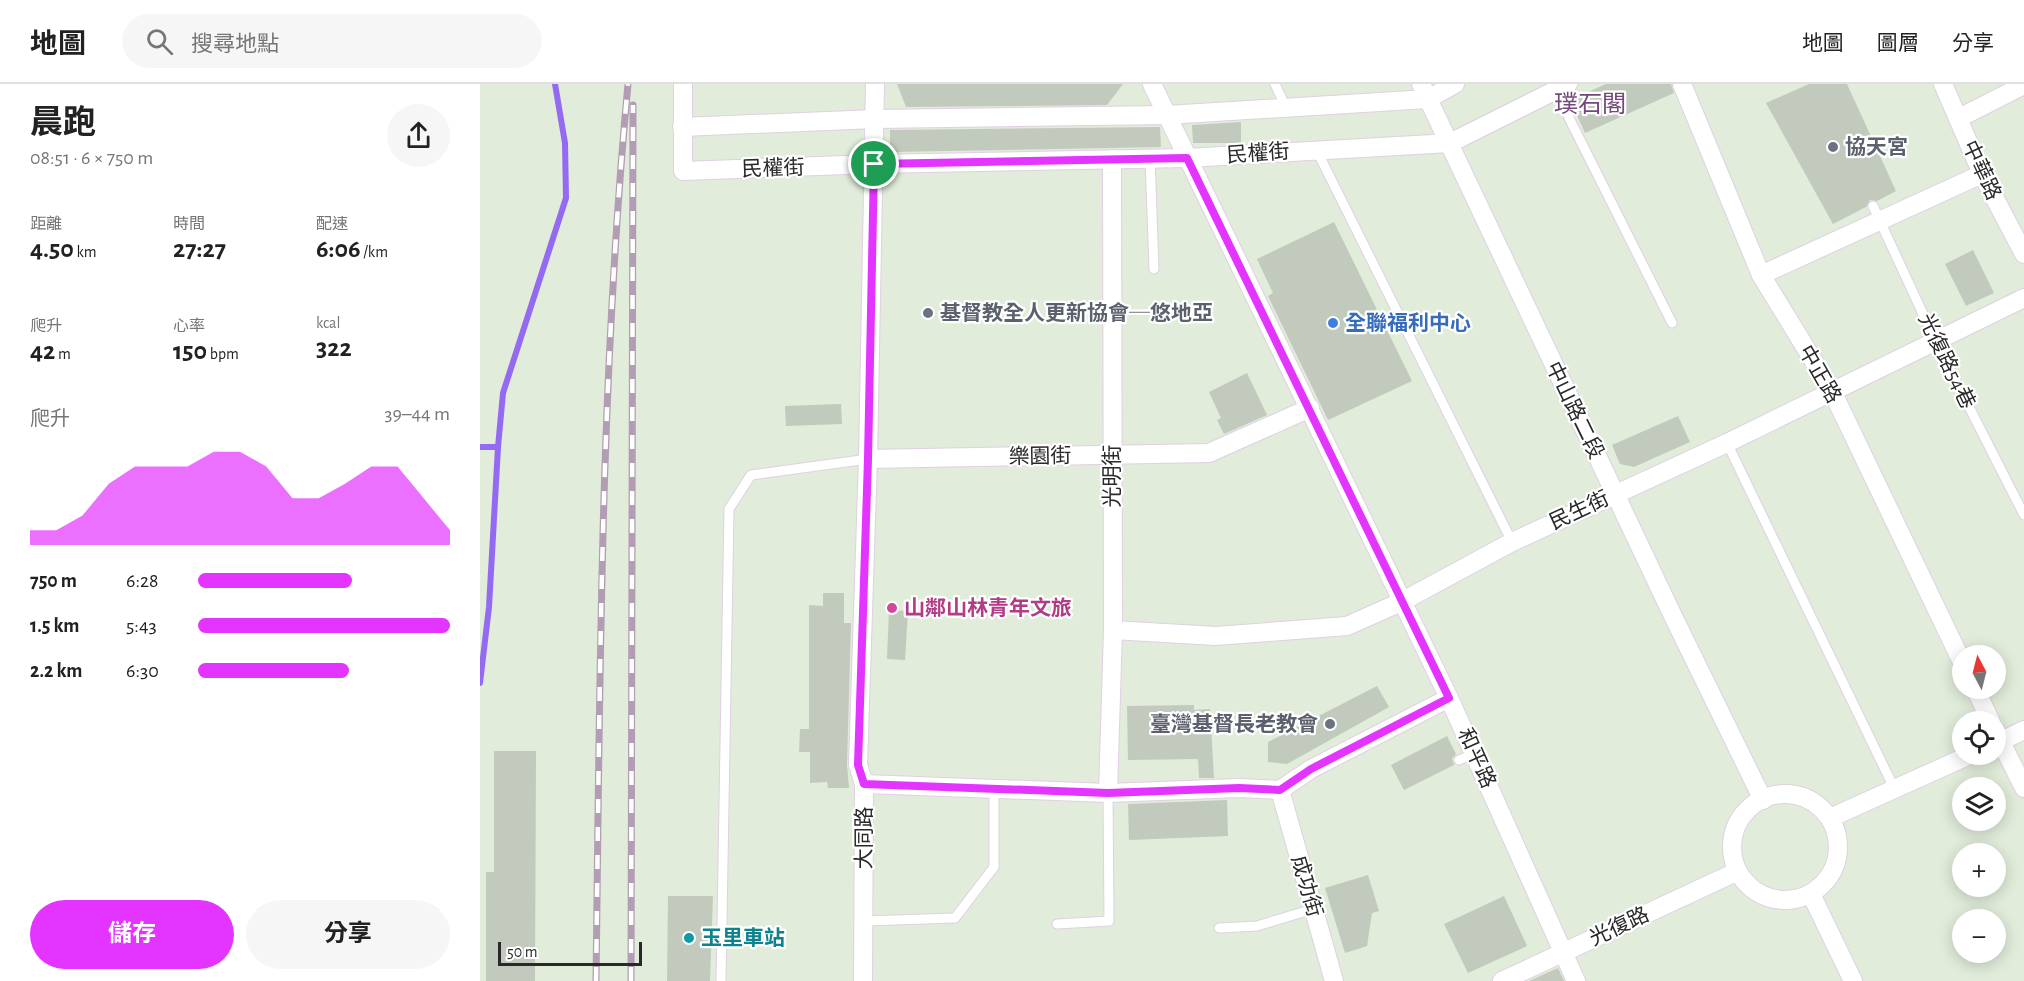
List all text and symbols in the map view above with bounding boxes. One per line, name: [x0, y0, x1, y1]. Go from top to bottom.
search box: [122, 14, 542, 68]
icon: search: [143, 25, 176, 58]
text: 地圖: [30, 31, 86, 59]
text: 搜尋地點: [191, 33, 279, 55]
text: 地圖: [1802, 33, 1844, 54]
text: 圖層: [1877, 33, 1919, 54]
text: 分享: [1952, 33, 1994, 54]
district label: 璞石閣: [1554, 91, 1626, 117]
button: share: [387, 104, 450, 167]
text: 晨跑: [30, 107, 96, 140]
place label: 協天宮: [1845, 135, 1908, 158]
street label: 中華路: [1959, 137, 2005, 203]
pin: [848, 138, 899, 189]
street label: 民權街: [1226, 140, 1290, 166]
marker: 協天宮: [1826, 140, 1840, 154]
icon: arrive: [857, 147, 890, 180]
text: 08:51 · 6 × 750 m: [30, 148, 153, 168]
street label: 民權街: [741, 156, 805, 180]
text: 距離: [30, 216, 62, 232]
text: 時間: [173, 216, 205, 232]
text: 配速: [316, 216, 348, 232]
text: 4.50: [30, 236, 74, 262]
text: 27:27: [173, 236, 226, 262]
text: 6:06: [316, 236, 361, 262]
text: km: [74, 244, 97, 260]
text: /km: [361, 244, 388, 260]
place label: 基督教全人更新協會─悠地亞: [940, 301, 1213, 324]
marker: 基督教全人更新協會─悠地亞: [921, 306, 935, 320]
street label: 光復路54巷: [1915, 310, 1979, 412]
place label: 全聯福利中心: [1345, 312, 1471, 334]
text: kcal: [316, 315, 340, 331]
marker: 全聯福利中心: [1326, 316, 1340, 330]
text: 爬升: [30, 318, 62, 334]
text: 心率: [173, 318, 205, 334]
text: 322: [316, 335, 352, 361]
text: 42: [30, 338, 55, 364]
text: 150: [173, 338, 207, 364]
street label: 中正路: [1795, 341, 1845, 407]
text: m: [55, 346, 71, 362]
text: bpm: [207, 346, 239, 362]
street label: 中山路二段: [1542, 358, 1608, 462]
text: 39–44 m: [384, 404, 450, 424]
text: 爬升: [30, 409, 70, 429]
street label: 樂園街: [1008, 444, 1072, 468]
street label: 光明街: [1101, 445, 1123, 508]
street label: 民生街: [1546, 487, 1612, 533]
text: 750 m: [30, 571, 77, 591]
text: 6:28: [126, 571, 159, 591]
place label: 山鄰山林青年文旅: [904, 596, 1072, 619]
marker: 山鄰山林青年文旅: [885, 601, 899, 615]
text: 1.5 km: [30, 616, 79, 636]
text: 5:43: [126, 616, 157, 636]
north arrow: [1952, 645, 2006, 699]
map controls: [1952, 645, 2006, 963]
text: 2.2 km: [30, 661, 82, 681]
text: 6:30: [126, 661, 159, 681]
button: locate: [1952, 711, 2006, 765]
place label: 臺灣基督長老教會: [1150, 713, 1318, 735]
marker: 臺灣基督長老教會: [1323, 717, 1337, 731]
street label: 和平路: [1454, 725, 1500, 791]
button: layers: [1952, 777, 2006, 831]
street label: 大同路: [853, 807, 875, 870]
button: +: [1952, 843, 2006, 897]
street label: 成功街: [1288, 853, 1326, 919]
button: 儲存: [30, 900, 234, 969]
button: 分享: [246, 900, 450, 969]
street label: 光復路: [1586, 903, 1652, 949]
button: −: [1952, 909, 2006, 963]
place label: 玉里車站: [701, 927, 785, 949]
marker: 玉里車站: [682, 931, 696, 945]
scale bar: [498, 939, 642, 966]
text: 50 m: [507, 944, 538, 960]

